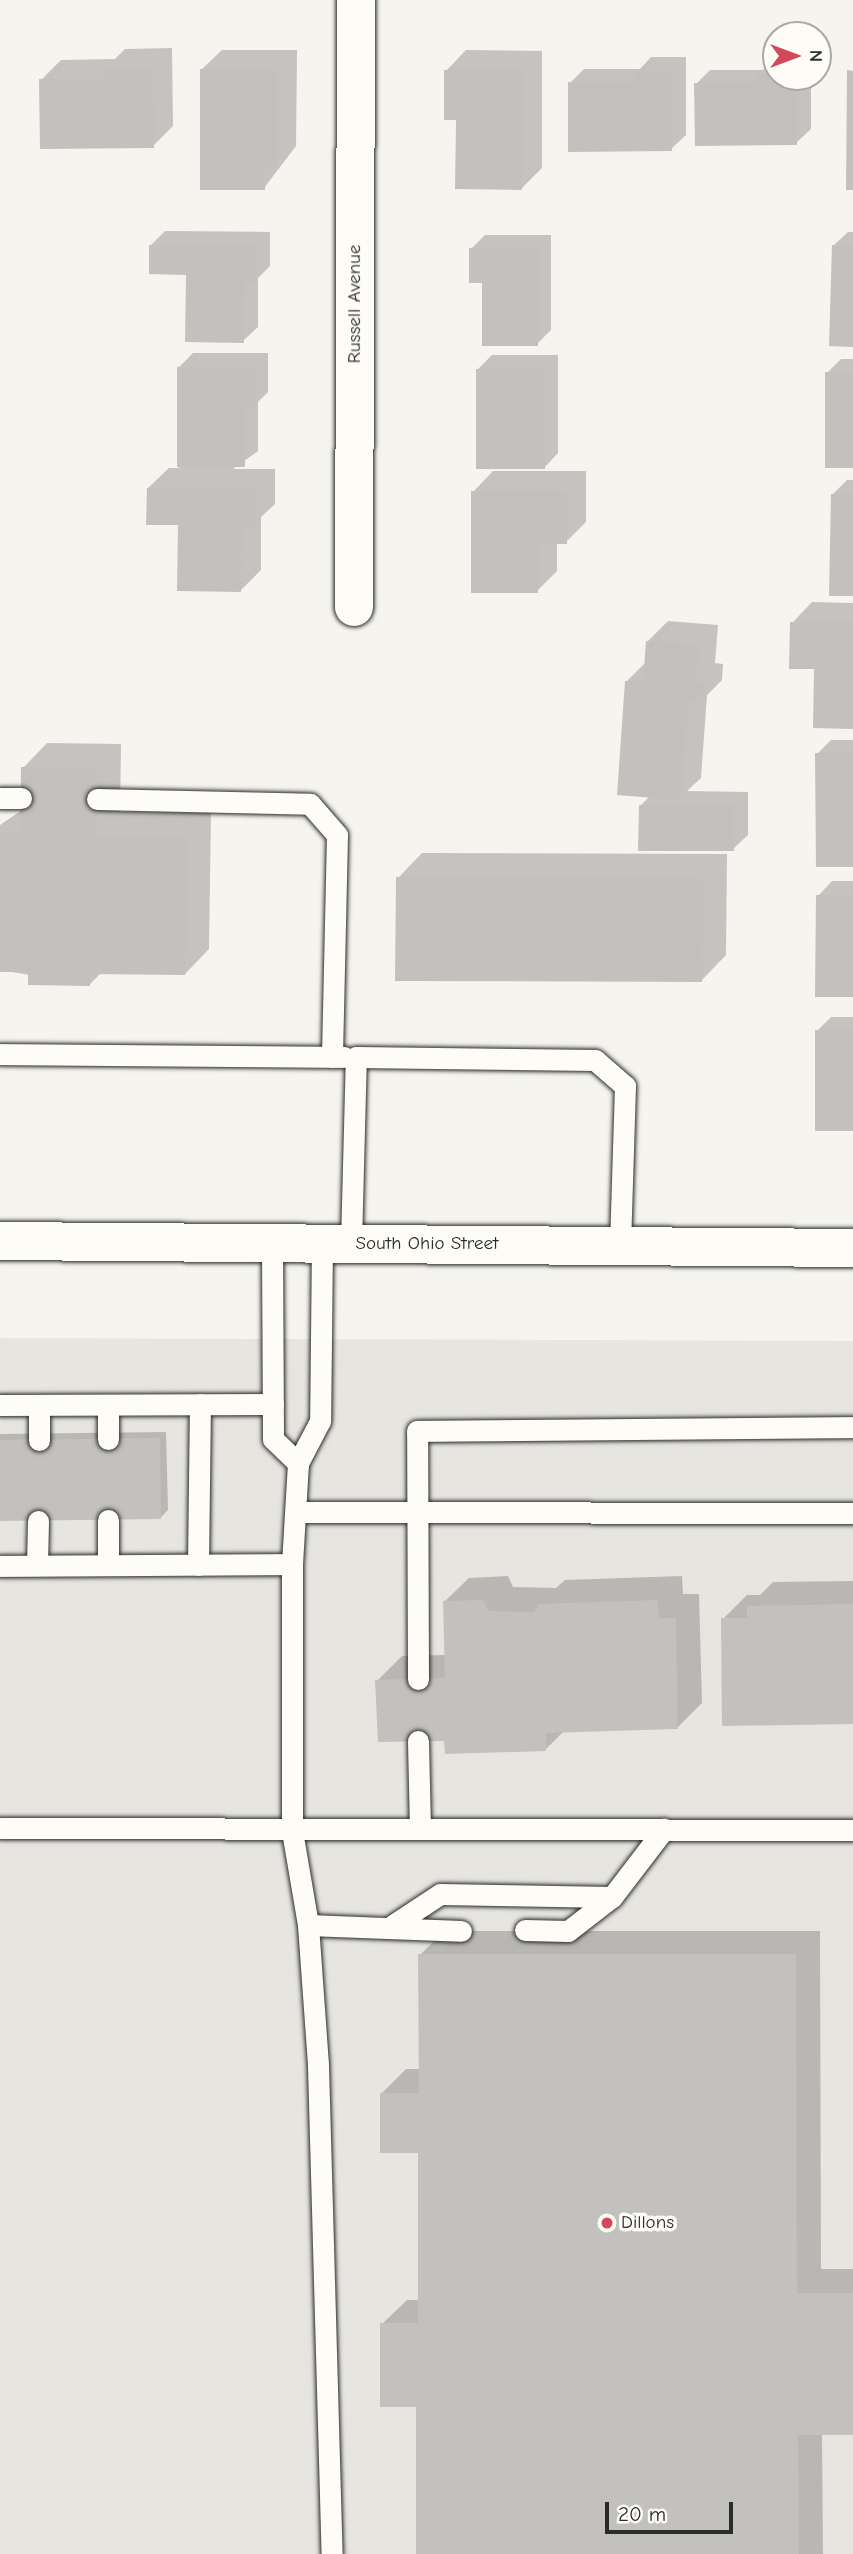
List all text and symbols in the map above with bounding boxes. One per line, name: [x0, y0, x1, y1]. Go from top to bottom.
north arrow: [762, 21, 832, 91]
text: N: [805, 50, 827, 62]
street label: Russell Avenue: [344, 245, 366, 363]
street label: South Ohio Street: [356, 1233, 498, 1255]
place label: Dillons: [621, 2212, 674, 2234]
marker: Dillons: [599, 2215, 615, 2231]
scale bar: [608, 2488, 736, 2532]
text: 20 m: [618, 2502, 666, 2526]

